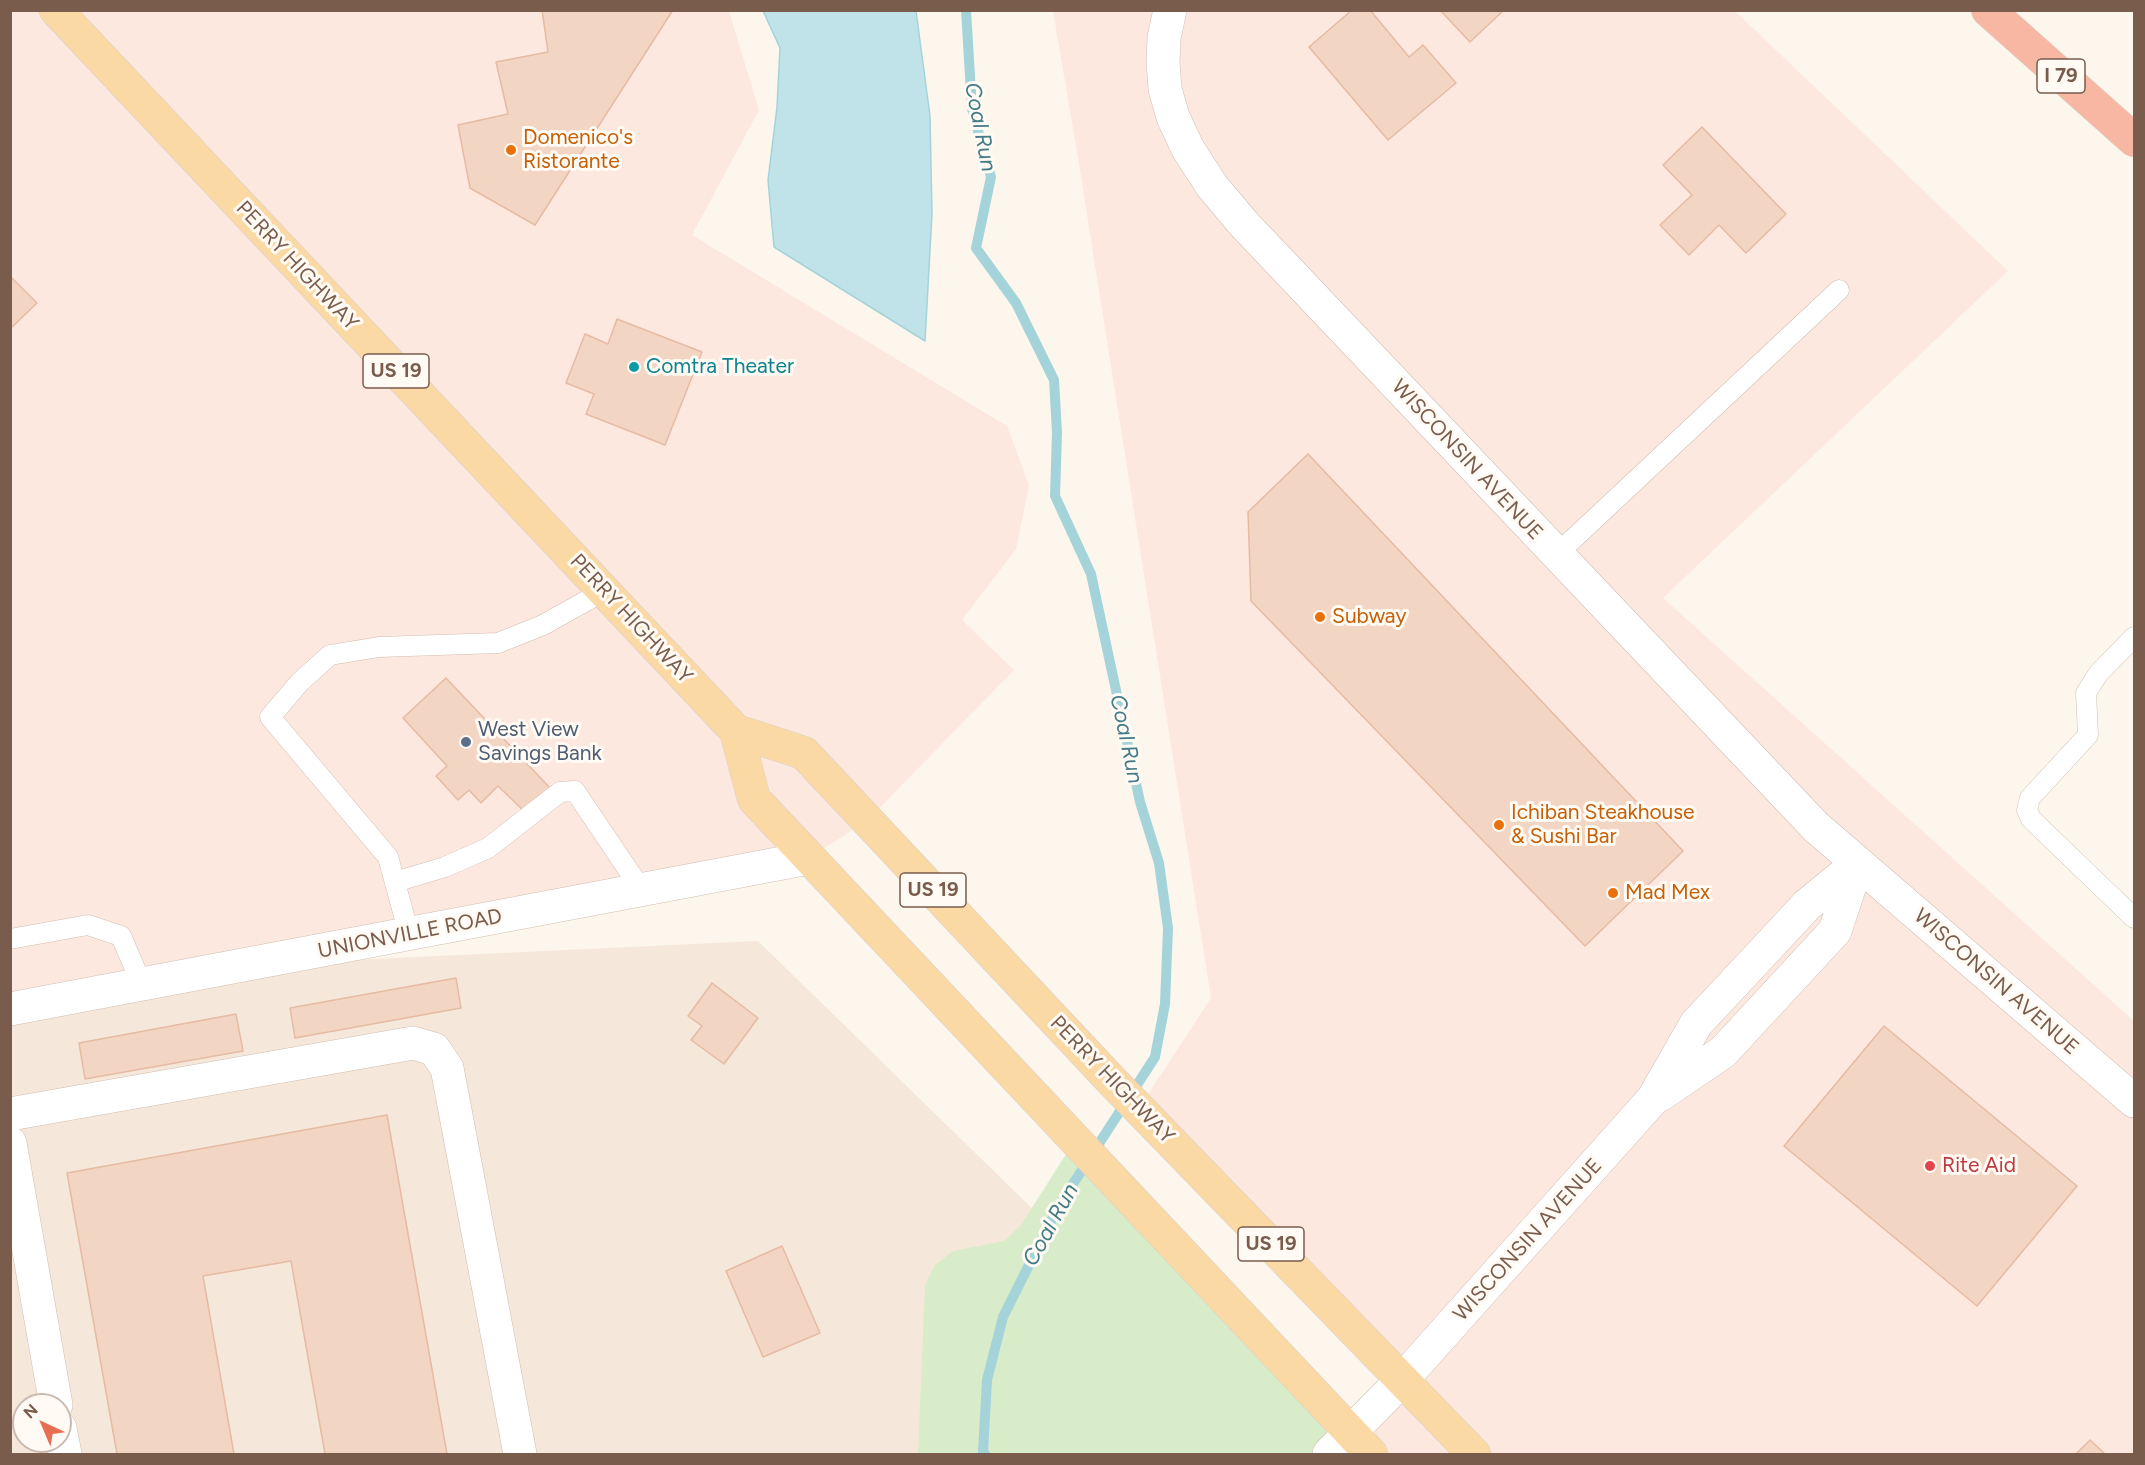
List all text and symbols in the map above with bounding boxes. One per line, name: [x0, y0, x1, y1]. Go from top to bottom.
road number: I 79: [2037, 59, 2085, 93]
water label: Coal Run: [958, 80, 1002, 174]
place label: Domenico's Ristorante: [523, 125, 633, 175]
marker: Domenico's Ristorante: [504, 143, 518, 157]
street label: PERRY HIGHWAY: [230, 196, 364, 336]
road number: US 19: [363, 354, 429, 388]
place label: Comtra Theater: [646, 354, 794, 380]
marker: Comtra Theater: [627, 360, 641, 374]
street label: WISCONSIN AVENUE: [1386, 375, 1548, 545]
street label: PERRY HIGHWAY: [564, 549, 698, 689]
place label: Subway: [1332, 604, 1406, 630]
marker: Subway: [1313, 610, 1327, 624]
water label: Coal Run: [1104, 692, 1148, 786]
place label: West View Savings Bank: [478, 717, 602, 767]
marker: West View Savings Bank: [459, 735, 473, 749]
place label: Ichiban Steakhouse & Sushi Bar: [1511, 800, 1695, 850]
marker: Ichiban Steakhouse & Sushi Bar: [1492, 818, 1506, 832]
road number: US 19: [900, 873, 966, 907]
place label: Mad Mex: [1625, 880, 1710, 906]
marker: Mad Mex: [1606, 886, 1620, 900]
street label: UNIONVILLE ROAD: [316, 904, 504, 964]
street label: WISCONSIN AVENUE: [1908, 904, 2084, 1060]
street label: PERRY HIGHWAY: [1045, 1011, 1179, 1149]
street label: WISCONSIN AVENUE: [1448, 1153, 1608, 1327]
place label: Rite Aid: [1942, 1153, 2016, 1179]
marker: Rite Aid: [1923, 1159, 1937, 1173]
water label: Coal Run: [1018, 1179, 1084, 1271]
road number: US 19: [1238, 1227, 1304, 1261]
north arrow: [12, 1393, 72, 1453]
text: N: [19, 1400, 42, 1422]

